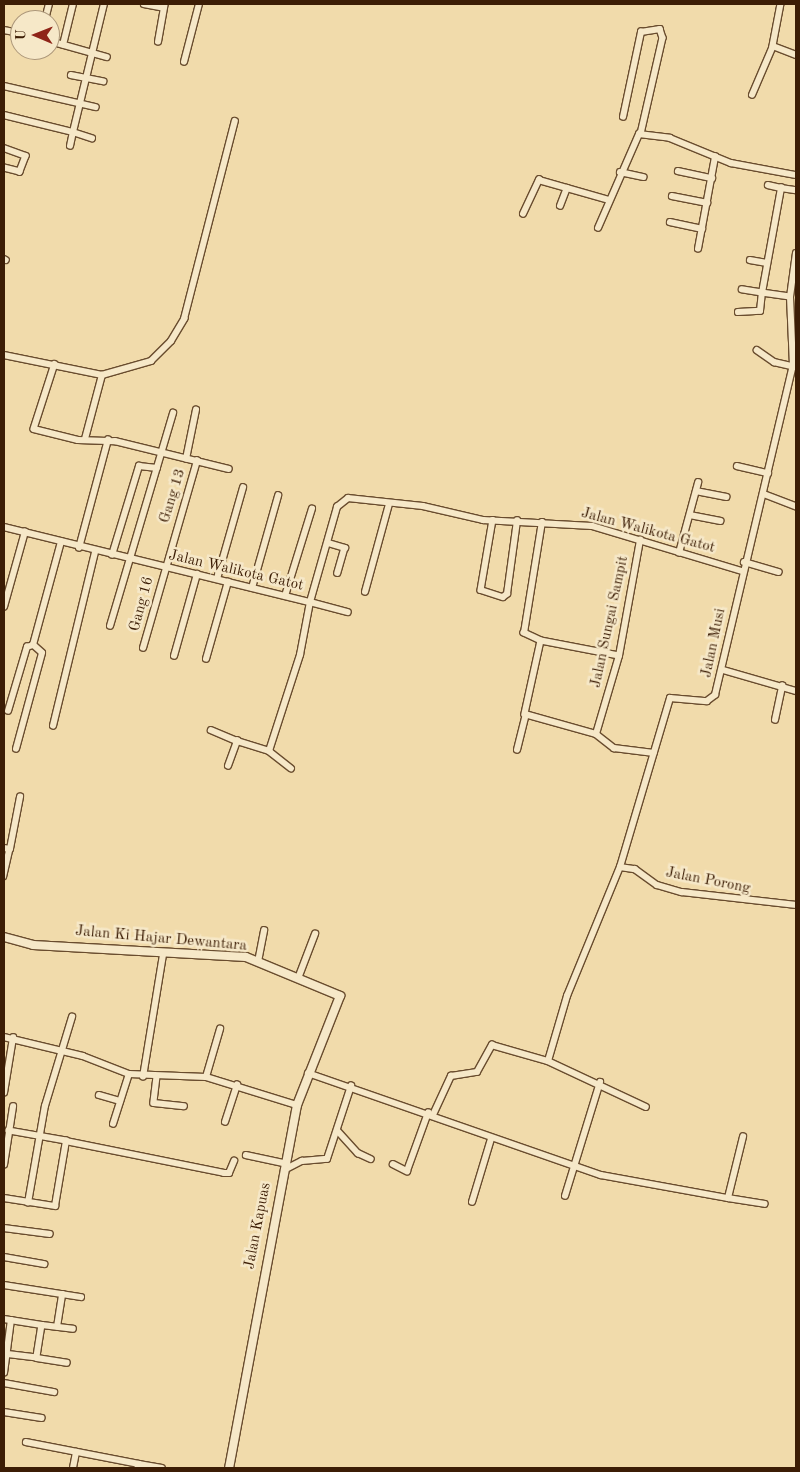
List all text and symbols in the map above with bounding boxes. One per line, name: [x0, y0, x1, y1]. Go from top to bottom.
north arrow: [10, 10, 60, 60]
text: U: [14, 29, 28, 40]
street label: Gang 13: [156, 467, 190, 525]
street label: Jalan Walikota Gatot: [579, 504, 717, 558]
street label: Jalan Walikota Gatot: [167, 547, 305, 595]
street label: Jalan Sungai Sampit: [587, 555, 633, 689]
street label: Gang 16: [126, 575, 158, 633]
street label: Jalan Musi: [698, 607, 730, 679]
street label: Jalan Porong: [664, 864, 752, 898]
street label: Jalan Ki Hajar Dewantara: [74, 923, 248, 955]
street label: Jalan Kapuas: [241, 1181, 275, 1271]

